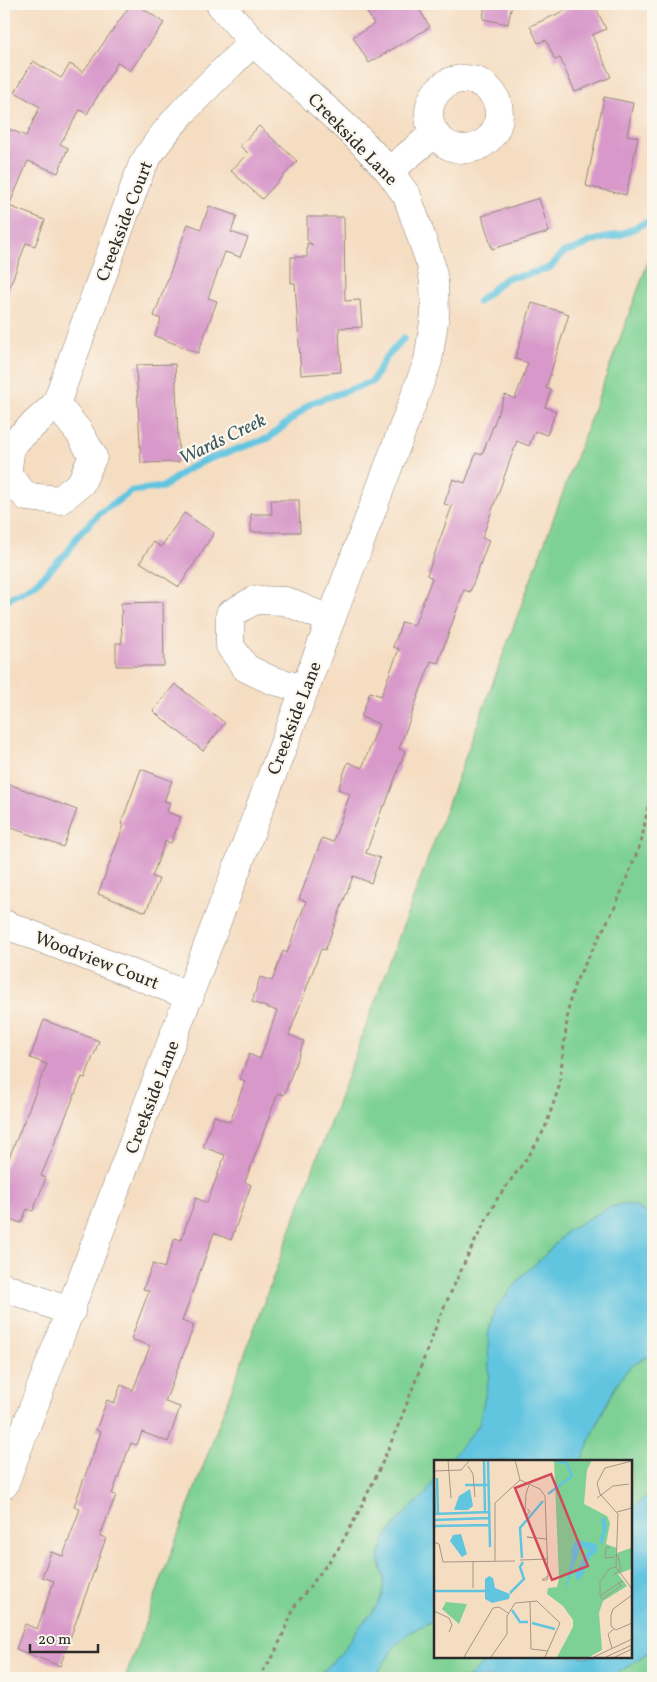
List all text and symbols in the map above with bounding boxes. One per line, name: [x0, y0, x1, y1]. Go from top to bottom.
street label: Creekside Lane: [301, 88, 403, 192]
street label: Creekside Court: [91, 158, 160, 285]
water label: Wards Creek: [175, 408, 271, 472]
street label: Creekside Lane: [262, 658, 329, 779]
street label: Woodview Court: [31, 926, 162, 997]
street label: Creekside Lane: [120, 1037, 187, 1158]
inset map: [434, 1460, 632, 1657]
scale bar: [30, 1622, 98, 1654]
text: 20 m: [38, 1630, 71, 1651]

